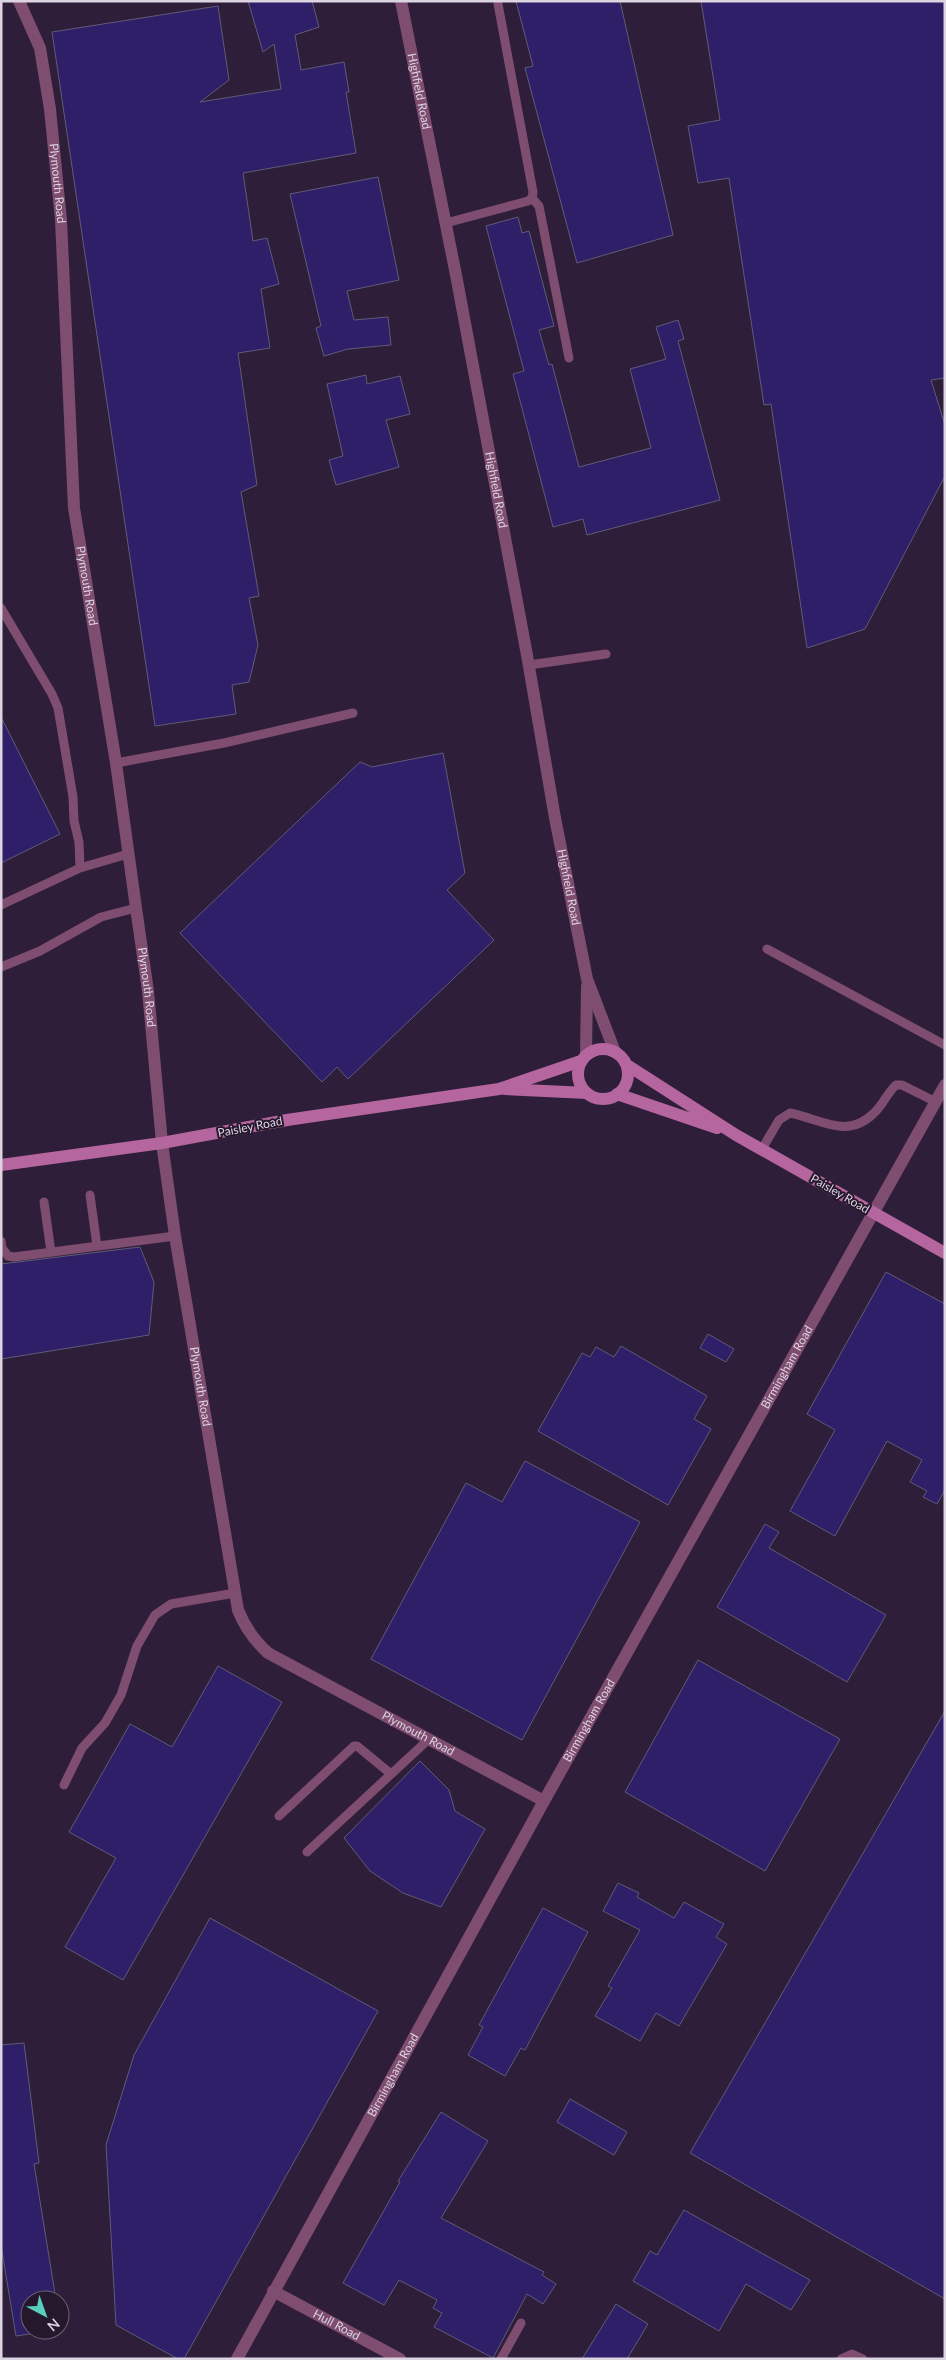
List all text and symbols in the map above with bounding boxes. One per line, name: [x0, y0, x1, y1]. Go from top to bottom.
street label: Highfield Road: [405, 52, 435, 131]
street label: Plymouth Road: [46, 143, 69, 224]
street label: Highfield Road: [482, 450, 511, 529]
street label: Plymouth Road: [73, 545, 101, 627]
street label: Highfield Road: [554, 848, 584, 927]
street label: Plymouth Road: [135, 946, 159, 1028]
street label: Paisley Road: [216, 1113, 284, 1140]
street label: Paisley Road: [808, 1171, 872, 1216]
street label: Birmingham Road: [757, 1323, 816, 1411]
street label: Plymouth Road: [187, 1346, 215, 1427]
street label: Birmingham Road: [559, 1676, 618, 1765]
street label: Plymouth Road: [380, 1708, 457, 1759]
street label: Birmingham Road: [364, 2031, 422, 2119]
north arrow: [20, 2290, 70, 2340]
street label: Hull Road: [311, 2306, 363, 2343]
text: N: [44, 2315, 64, 2335]

